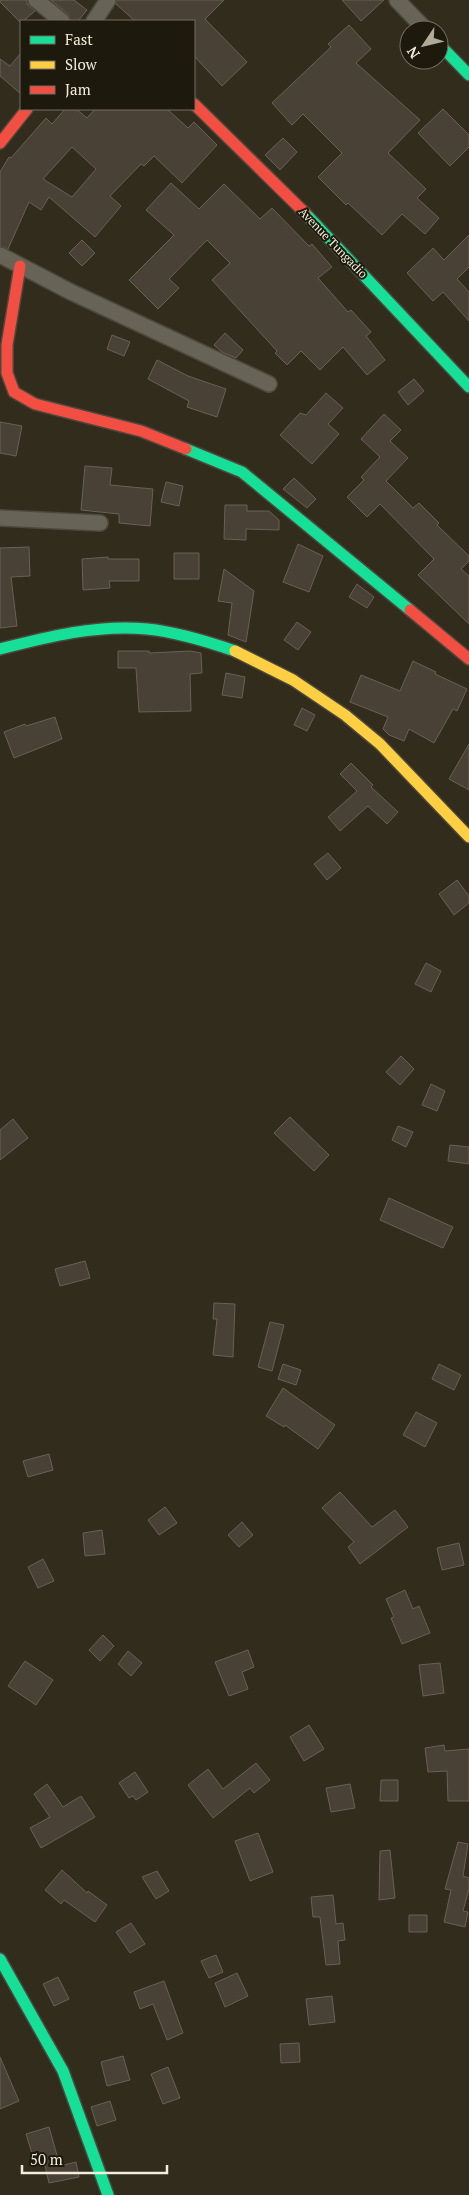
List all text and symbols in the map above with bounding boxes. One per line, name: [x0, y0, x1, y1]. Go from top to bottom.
legend: [20, 20, 195, 110]
north arrow: [399, 20, 449, 70]
text: Fast: [65, 29, 93, 49]
text: N: [402, 43, 424, 63]
text: Slow: [65, 54, 98, 74]
text: Jam: [65, 79, 91, 99]
street label: Avenue Tungadio: [296, 204, 371, 281]
scale bar: [22, 2142, 168, 2174]
text: 50 m: [30, 2149, 63, 2169]

